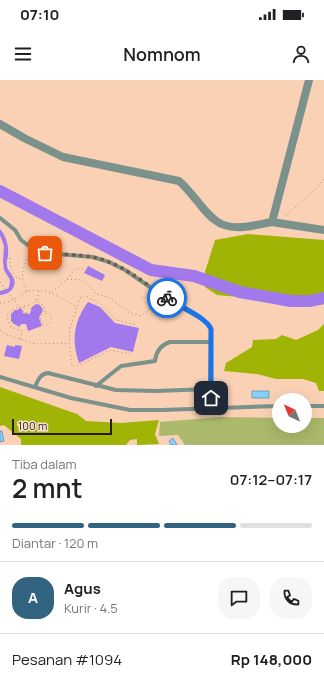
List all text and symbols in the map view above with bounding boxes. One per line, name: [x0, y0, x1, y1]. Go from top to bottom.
text: 07:10: [20, 4, 59, 25]
text: Nomnom: [123, 42, 201, 66]
icon: menu: [12, 43, 34, 65]
icon: person: [290, 43, 312, 65]
pin: [28, 236, 62, 270]
icon: bag: [34, 242, 56, 264]
courier: [147, 278, 187, 318]
icon: bike: [156, 287, 178, 309]
pin: [194, 381, 228, 415]
icon: home: [200, 387, 222, 409]
north arrow: [272, 393, 312, 433]
map controls: [272, 393, 312, 433]
scale bar: [12, 417, 112, 436]
text: 100 m: [18, 418, 47, 433]
text: Tiba dalam: [12, 455, 77, 473]
text: 07:12–07:17: [230, 469, 312, 490]
text: 2 mnt: [12, 470, 82, 506]
text: Diantar · 120 m: [12, 534, 98, 552]
button: chat: [218, 577, 260, 619]
button: phone: [270, 577, 312, 619]
text: Agus: [64, 578, 101, 599]
text: A: [28, 587, 38, 608]
text: Kurir · 4.5: [64, 599, 118, 617]
text: Pesanan #1094: [12, 649, 122, 670]
text: Rp 148,000: [231, 649, 312, 670]

